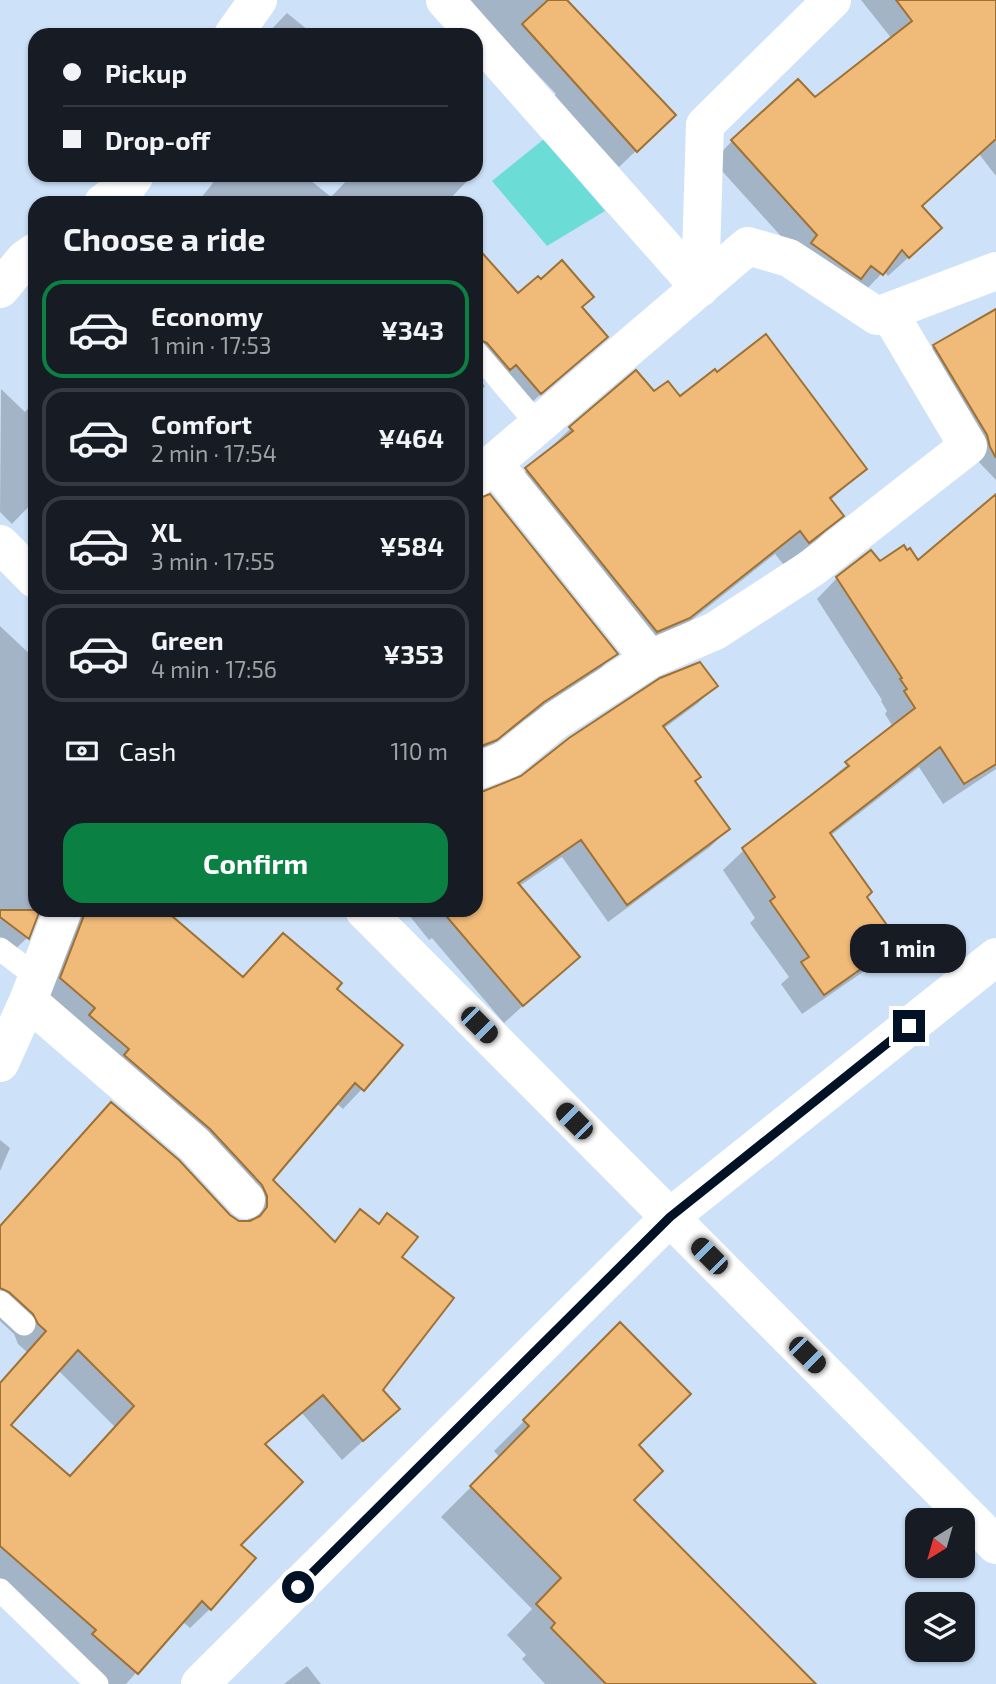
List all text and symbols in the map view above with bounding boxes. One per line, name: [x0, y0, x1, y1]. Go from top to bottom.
text: Pickup: [105, 57, 187, 88]
text: Drop-off: [105, 124, 210, 155]
text: Choose a ride: [63, 219, 266, 257]
icon: car: [67, 298, 130, 361]
text: Economy: [151, 300, 263, 331]
text: ¥343: [381, 314, 444, 345]
text: 1 min · 17:53: [151, 331, 272, 359]
icon: car: [67, 406, 130, 469]
text: Comfort: [151, 408, 252, 439]
text: ¥464: [378, 422, 444, 453]
text: 2 min · 17:54: [151, 439, 277, 467]
icon: car: [67, 514, 130, 577]
text: XL: [151, 516, 182, 547]
text: ¥584: [380, 530, 444, 561]
text: 3 min · 17:55: [151, 547, 275, 575]
icon: car: [67, 622, 130, 685]
text: Green: [151, 624, 224, 655]
text: ¥353: [383, 638, 444, 669]
text: 4 min · 17:56: [151, 655, 277, 683]
icon: cash: [63, 732, 101, 770]
text: Cash: [119, 735, 176, 766]
text: 110 m: [391, 737, 448, 765]
button: Confirm: [63, 823, 448, 903]
callout: 1 min: [851, 925, 967, 974]
text: 1 min: [880, 934, 936, 962]
car: [457, 1003, 502, 1047]
route end: [893, 1010, 925, 1042]
car: [552, 1099, 597, 1143]
car: [687, 1234, 732, 1278]
car: [785, 1333, 830, 1377]
north arrow: [905, 1508, 975, 1578]
map controls: [905, 1508, 975, 1662]
route start: [282, 1571, 314, 1603]
button: layers: [905, 1592, 975, 1662]

